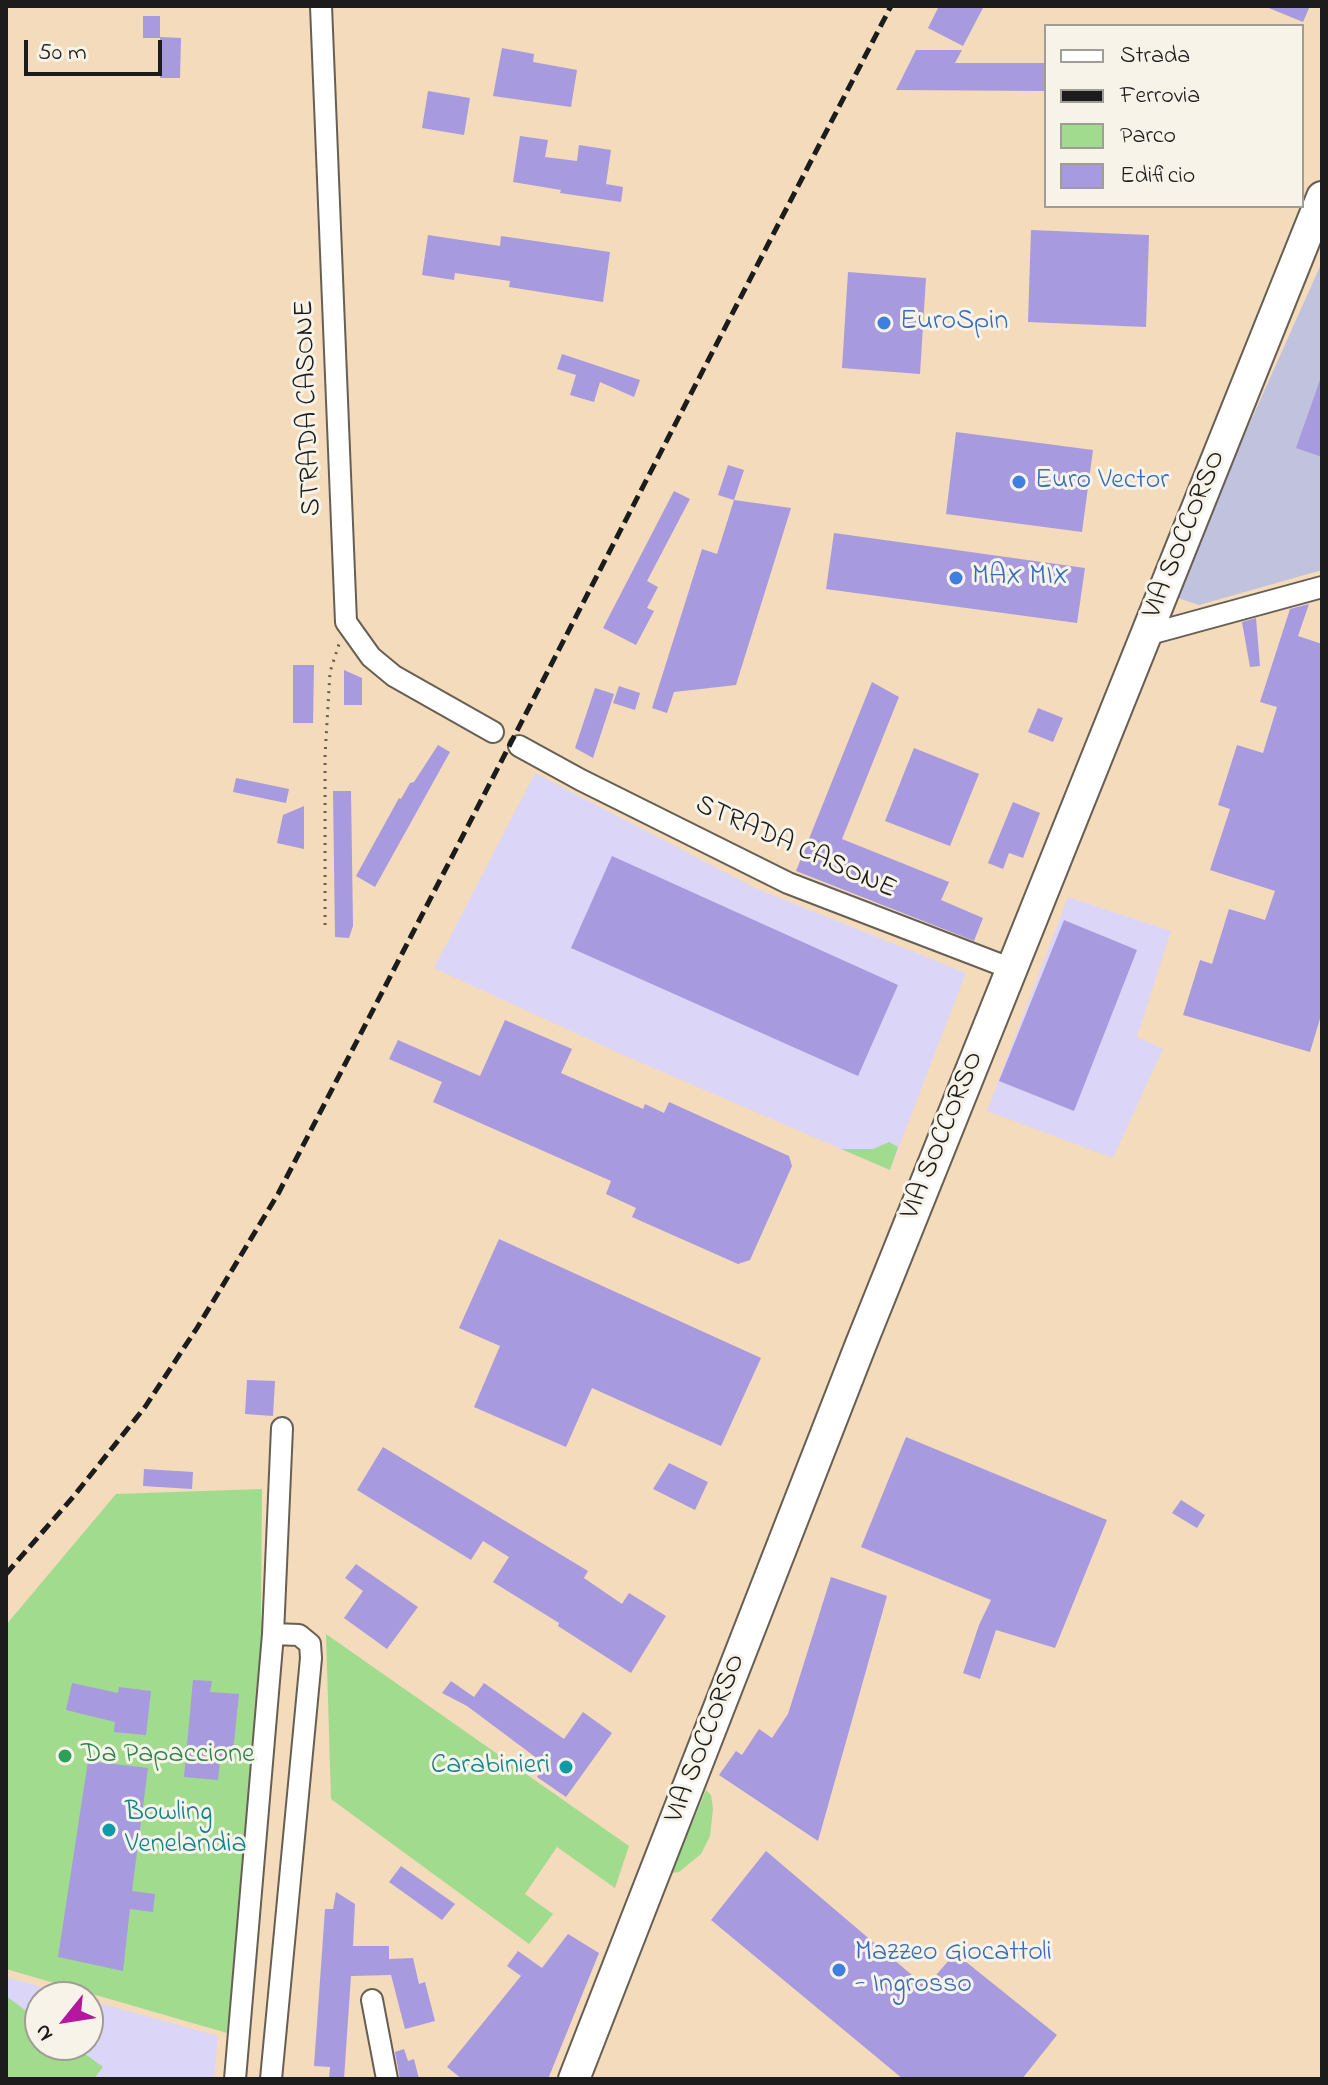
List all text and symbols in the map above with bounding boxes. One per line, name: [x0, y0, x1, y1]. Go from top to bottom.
scale bar: [28, 24, 166, 74]
legend: [1044, 24, 1304, 208]
text: 50 m: [38, 36, 87, 71]
text: Strada: [1120, 39, 1190, 74]
text: Ferrovia: [1120, 79, 1200, 114]
text: Parco: [1120, 119, 1176, 154]
text: Edificio: [1120, 159, 1195, 194]
street label: STRADA CASONE: [289, 299, 331, 517]
place label: EuroSpin: [900, 306, 1008, 340]
marker: EuroSpin: [875, 314, 893, 332]
street label: VIA SOCCORSO: [1137, 446, 1235, 624]
place label: Euro Vector: [1035, 465, 1169, 499]
marker: Euro Vector: [1010, 473, 1028, 491]
place label: MAX MIX: [972, 561, 1069, 595]
marker: MAX MIX: [947, 569, 965, 587]
street label: STRADA CASONE: [689, 790, 901, 908]
street label: VIA SOCCORSO: [895, 1047, 993, 1225]
street label: VIA SOCCORSO: [659, 1650, 755, 1828]
place label: Da Papaccione: [81, 1739, 254, 1773]
marker: Da Papaccione: [56, 1747, 74, 1765]
place label: Carabinieri: [431, 1750, 550, 1784]
marker: Carabinieri: [557, 1758, 575, 1776]
place label: Bowling Venelandia: [125, 1797, 247, 1863]
marker: Bowling Venelandia: [100, 1821, 118, 1839]
place label: Mazzeo Giocattoli - Ingrosso: [855, 1937, 1052, 2003]
marker: Mazzeo Giocattoli - Ingrosso: [830, 1961, 848, 1979]
north arrow: [24, 1981, 104, 2061]
text: N: [27, 2018, 63, 2046]

